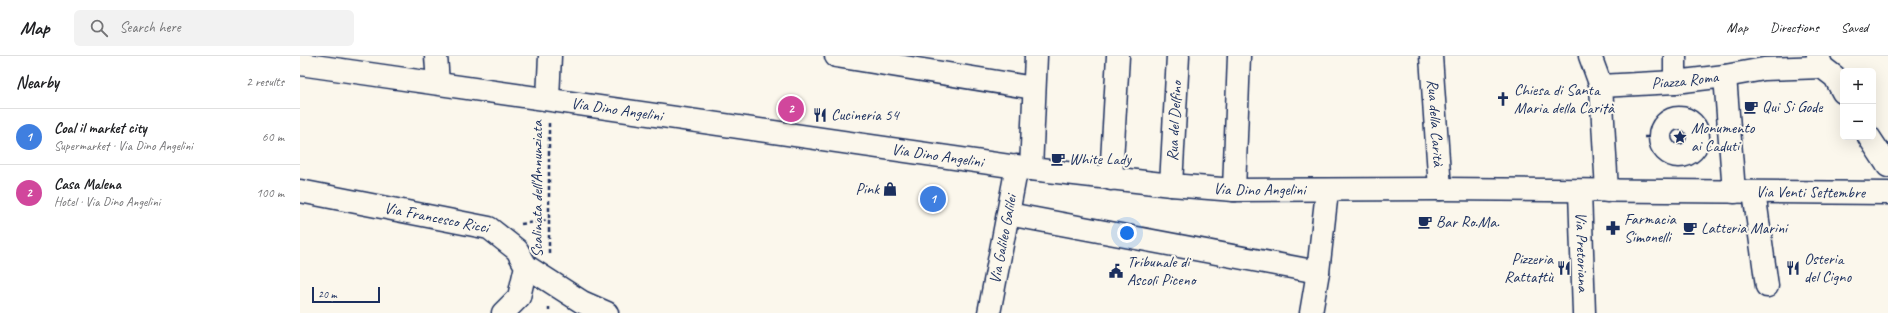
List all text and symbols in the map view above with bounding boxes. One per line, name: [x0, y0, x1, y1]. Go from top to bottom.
search box: [74, 10, 354, 46]
text: Map: [20, 16, 50, 40]
icon: search: [88, 17, 110, 39]
text: Search here: [120, 18, 181, 37]
text: Map: [1727, 19, 1748, 36]
text: Directions: [1770, 19, 1819, 36]
text: Saved: [1841, 19, 1868, 36]
street label: Piazza Roma: [1651, 67, 1721, 93]
map controls: [1840, 68, 1876, 140]
button: +: [1840, 68, 1876, 104]
text: Nearby: [16, 72, 59, 93]
text: 2 results: [246, 74, 284, 90]
street label: Rua del Delfino: [1162, 78, 1187, 162]
street label: Rua della Carità: [1423, 79, 1449, 168]
place label: Chiesa di Santa Maria della Carità: [1514, 80, 1615, 118]
church icon: Chiesa di Santa Maria della Carità: [1495, 91, 1511, 107]
street label: Via Dino Angelini: [570, 93, 666, 126]
pin: 2: [778, 94, 804, 124]
place label: Qui Si Gode: [1762, 97, 1824, 117]
cafe icon: Qui Si Gode: [1743, 99, 1759, 115]
button: −: [1840, 104, 1876, 140]
place label: Cucineria 54: [831, 105, 901, 125]
restaurant icon: Cucineria 54: [812, 107, 828, 123]
place label: Monumento ai Caduti: [1691, 118, 1756, 156]
text: Coal il market city: [54, 119, 147, 138]
street label: Scalinata dell'Annunziata: [527, 120, 547, 257]
text: 1: [26, 129, 32, 145]
text: 60 m: [262, 129, 284, 145]
place icon: Monumento ai Caduti: [1672, 129, 1688, 145]
text: Supermarket · Via Dino Angelini: [54, 138, 193, 154]
street label: Via Dino Angelini: [890, 139, 986, 172]
place label: White Lady: [1069, 149, 1132, 169]
cafe icon: White Lady: [1050, 151, 1066, 167]
text: Casa Malena: [54, 175, 121, 194]
street label: Via Dino Angelini: [1213, 178, 1308, 200]
place label: Pink: [855, 179, 880, 199]
shop icon: Pink: [882, 181, 898, 197]
street label: Via Venti Settembre: [1756, 182, 1867, 203]
pin: 1: [920, 184, 946, 214]
text: 2: [26, 185, 32, 201]
text: 100 m: [256, 185, 284, 201]
street label: Via Galileo Galilei: [985, 191, 1022, 286]
text: Hotel · Via Dino Angelini: [54, 194, 160, 210]
street label: Via Francesco Ricci: [382, 198, 492, 238]
place label: Farmacia Simonelli: [1624, 209, 1677, 247]
place label: Bar Ro.Ma.: [1436, 212, 1500, 232]
street label: Via Pretoriana: [1571, 212, 1593, 293]
cafe icon: Bar Ro.Ma.: [1417, 214, 1433, 230]
place label: Latteria Marini: [1701, 218, 1789, 238]
pharmacy icon: Farmacia Simonelli: [1605, 220, 1621, 236]
cafe icon: Latteria Marini: [1682, 220, 1698, 236]
your location: [1117, 223, 1137, 243]
place label: Pizzeria Rattattù: [1504, 249, 1554, 287]
place label: Osteria del Cigno: [1804, 249, 1852, 287]
place label: Tribunale di Ascoli Piceno: [1127, 252, 1198, 290]
restaurant icon: Pizzeria Rattattù: [1556, 260, 1572, 276]
restaurant icon: Osteria del Cigno: [1785, 260, 1801, 276]
public building icon: Tribunale di Ascoli Piceno: [1108, 263, 1124, 279]
scale bar: [312, 285, 380, 304]
text: 20 m: [318, 287, 337, 301]

